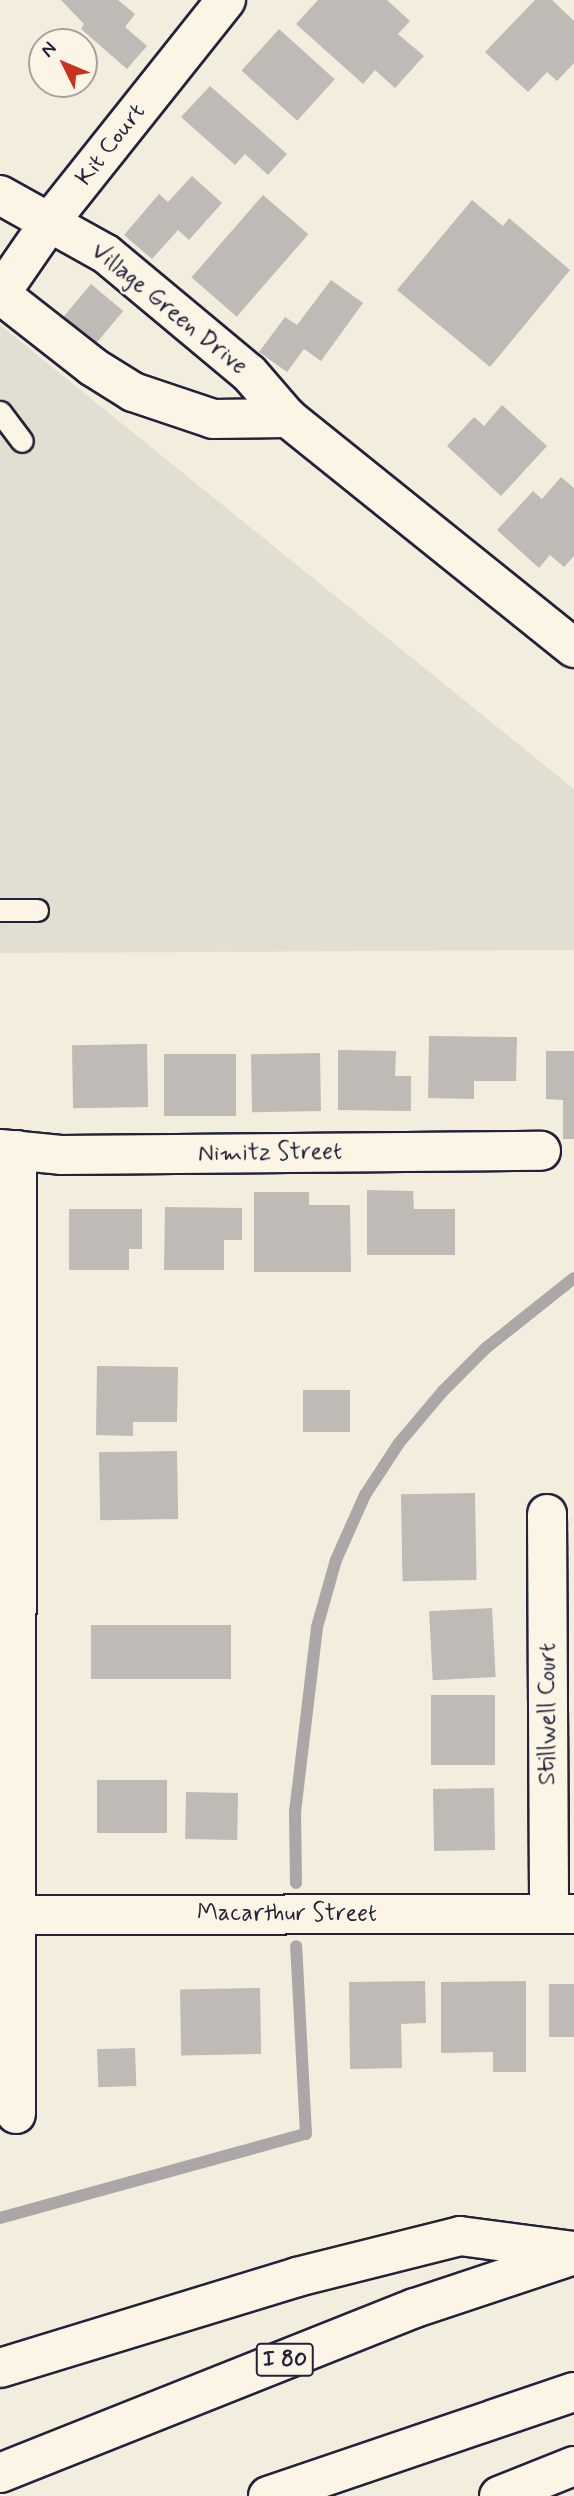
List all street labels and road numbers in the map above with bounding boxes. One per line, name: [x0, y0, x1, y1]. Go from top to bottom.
street label: Kit Court: [70, 99, 152, 191]
street label: Village Green Drive: [84, 236, 254, 382]
street label: Nimitz Street: [196, 1137, 344, 1169]
street label: Stillwell Court: [534, 1640, 562, 1788]
street label: Macarthur Street: [195, 1900, 379, 1928]
road number: I 80: [255, 2340, 315, 2380]

